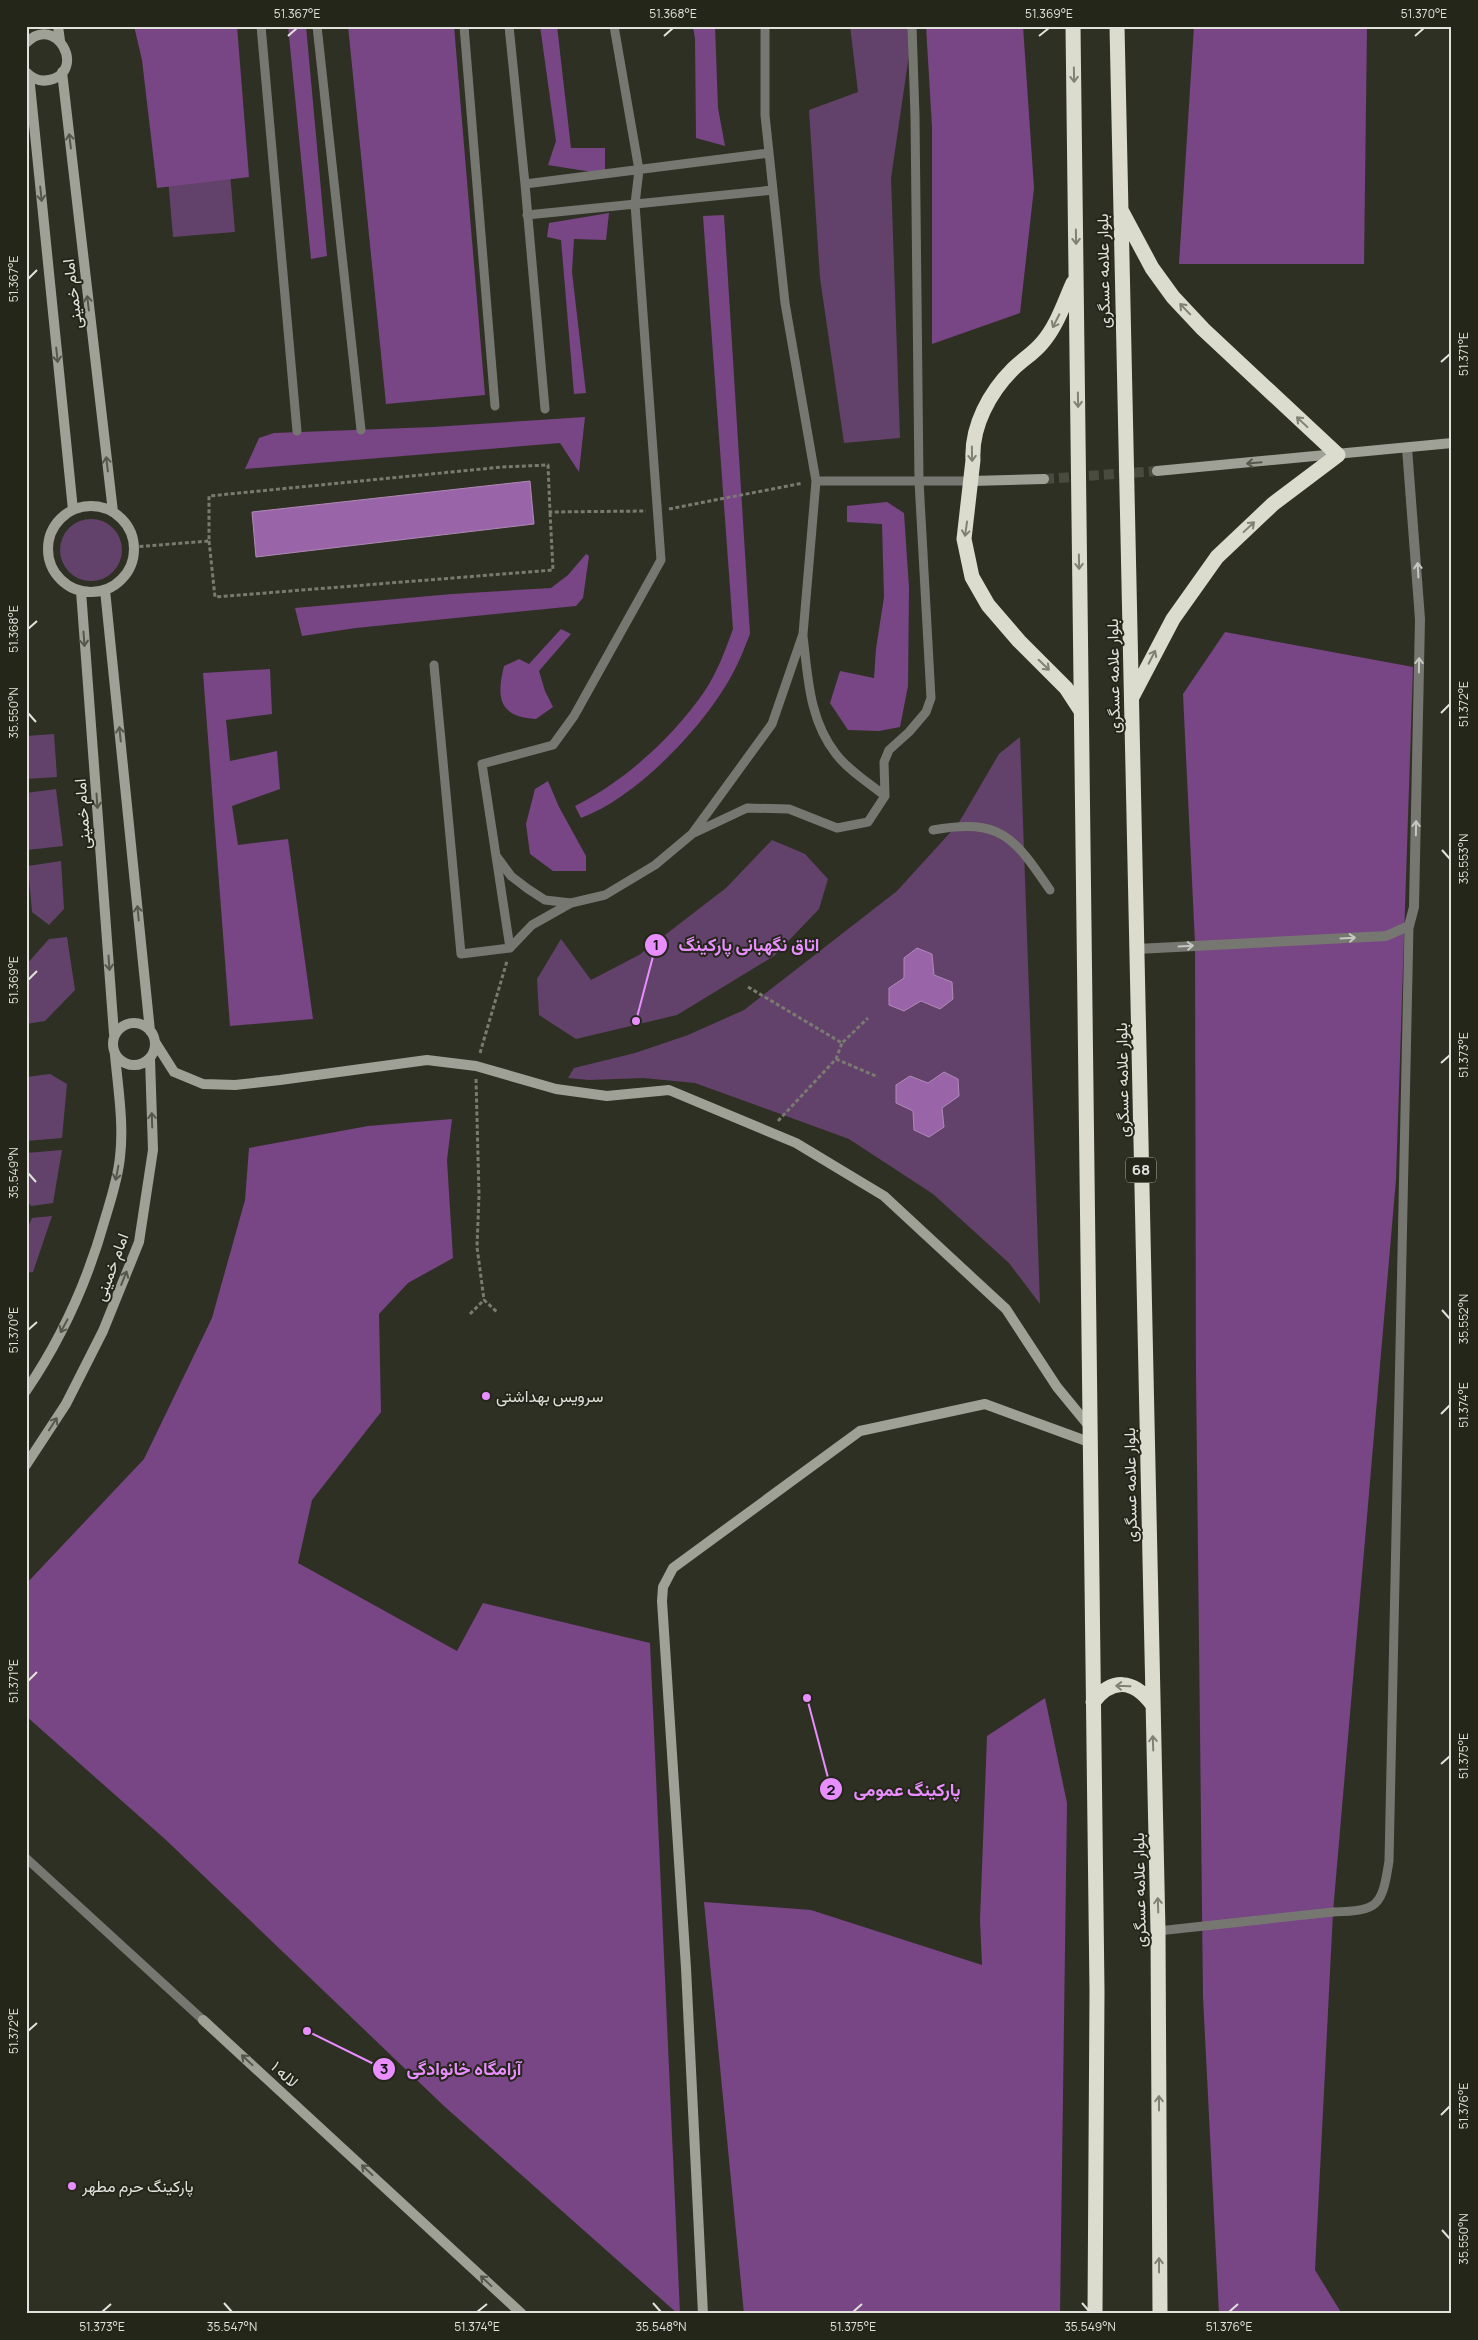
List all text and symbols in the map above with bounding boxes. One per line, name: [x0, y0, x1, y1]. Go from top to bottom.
text: 51.367°E: [274, 5, 320, 22]
text: 51.368°E: [649, 5, 697, 22]
text: 51.369°E: [1025, 5, 1073, 22]
text: 51.370°E: [1401, 5, 1447, 22]
one-way arrow: [1069, 66, 1079, 83]
one-way arrow: [65, 134, 75, 150]
one-way arrow: [36, 185, 46, 201]
street label: بلوار علامه عسگری: [1091, 213, 1115, 329]
one-way arrow: [1071, 229, 1081, 245]
text: 51.367°E: [5, 256, 22, 302]
street label: امام خمینی: [57, 258, 87, 330]
one-way arrow: [83, 295, 93, 311]
one-way arrow: [1179, 303, 1191, 316]
one-way arrow: [1051, 313, 1060, 328]
text: 51.371°E: [1455, 332, 1472, 376]
one-way arrow: [52, 347, 62, 363]
one-way arrow: [1073, 392, 1082, 408]
one-way arrow: [1296, 416, 1308, 428]
one-way arrow: [967, 446, 977, 462]
one-way arrow: [102, 456, 112, 472]
one-way arrow: [1246, 458, 1262, 467]
one-way arrow: [961, 521, 971, 537]
one-way arrow: [1242, 521, 1255, 533]
one-way arrow: [1074, 554, 1084, 570]
one-way arrow: [1413, 563, 1422, 579]
text: 51.368°E: [5, 605, 22, 653]
street label: بلوار علامه عسگری: [1101, 618, 1125, 734]
one-way arrow: [80, 631, 89, 647]
one-way arrow: [1147, 649, 1157, 664]
one-way arrow: [1415, 657, 1424, 673]
one-way arrow: [1037, 659, 1050, 671]
text: 51.372°E: [1455, 681, 1472, 727]
text: 35.550°N: [5, 687, 22, 739]
one-way arrow: [115, 726, 125, 742]
street label: امام خمینی: [69, 778, 95, 850]
one-way arrow: [92, 793, 101, 809]
one-way arrow: [1411, 820, 1421, 836]
text: 35.553°N: [1455, 834, 1472, 884]
one-way arrow: [133, 905, 143, 921]
callout: اتاق نگهبانی پارکینگ: [643, 928, 829, 961]
text: اتاق نگهبانی پارکینگ: [678, 932, 820, 957]
one-way arrow: [1340, 933, 1356, 942]
text: 1: [653, 934, 659, 955]
one-way arrow: [1177, 942, 1193, 951]
one-way arrow: [104, 955, 113, 971]
text: 51.369°E: [5, 956, 22, 1004]
street label: بلوار علامه عسگری: [1110, 1022, 1134, 1138]
text: 51.373°E: [1455, 1032, 1472, 1078]
one-way arrow: [147, 1112, 157, 1128]
text: 35.549°N: [5, 1147, 22, 1199]
road number: 68: [1126, 1158, 1156, 1182]
one-way arrow: [112, 1164, 122, 1180]
street label: امام خمینی: [89, 1230, 133, 1304]
one-way arrow: [120, 1271, 129, 1287]
text: 35.552°N: [1455, 1294, 1472, 1344]
text: 51.370°E: [5, 1307, 22, 1353]
one-way arrow: [59, 1318, 69, 1333]
text: 51.374°E: [1455, 1382, 1472, 1428]
place label: سرویس بهداشتی: [496, 1385, 603, 1407]
marker: سرویس بهداشتی: [480, 1390, 492, 1402]
one-way arrow: [48, 1417, 58, 1431]
street label: بلوار علامه عسگری: [1118, 1427, 1142, 1543]
text: 51.371°E: [5, 1659, 22, 1703]
one-way arrow: [1115, 1681, 1131, 1691]
text: 51.375°E: [1455, 1733, 1472, 1779]
one-way arrow: [1148, 1735, 1158, 1751]
callout: پارکینگ عمومی: [819, 1773, 971, 1806]
text: پارکینگ عمومی: [853, 1777, 961, 1802]
text: 2: [827, 1779, 836, 1800]
street label: بلوار علامه عسگری: [1127, 1832, 1151, 1948]
one-way arrow: [1153, 1897, 1162, 1913]
text: 51.372°E: [5, 2008, 22, 2054]
callout: آرامگاه خانوادگی: [371, 2053, 531, 2086]
one-way arrow: [241, 2054, 254, 2066]
street label: لاله ۱: [267, 2056, 303, 2092]
text: آرامگاه خانوادگی: [407, 2056, 523, 2080]
text: 3: [380, 2058, 388, 2079]
text: 51.376°E: [1455, 2083, 1472, 2129]
one-way arrow: [1154, 2095, 1164, 2111]
one-way arrow: [360, 2165, 373, 2176]
place label: پارکینگ حرم مطهر: [81, 2175, 194, 2198]
marker: پارکینگ حرم مطهر: [66, 2180, 78, 2192]
text: 35.550°N: [1455, 2213, 1472, 2265]
one-way arrow: [1154, 2257, 1164, 2274]
one-way arrow: [480, 2275, 493, 2287]
text: 51.373°E: [79, 2318, 125, 2335]
text: 35.547°N: [207, 2318, 257, 2335]
text: 51.374°E: [454, 2318, 500, 2335]
text: 35.548°N: [635, 2318, 687, 2335]
text: 51.375°E: [830, 2318, 876, 2335]
text: 35.549°N: [1064, 2318, 1116, 2335]
text: 51.376°E: [1206, 2318, 1252, 2335]

